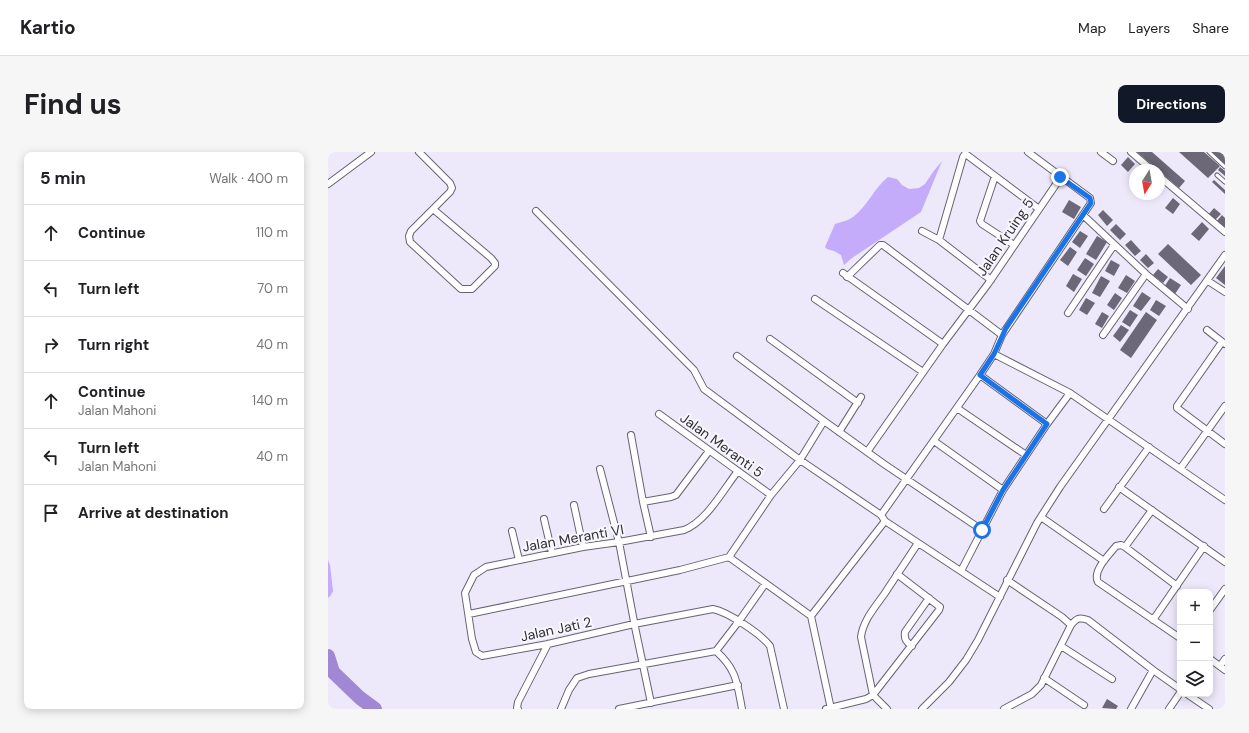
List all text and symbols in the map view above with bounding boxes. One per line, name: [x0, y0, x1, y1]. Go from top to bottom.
text: Kartio: [20, 15, 76, 40]
text: Map: [1078, 19, 1106, 37]
text: Layers: [1128, 19, 1170, 37]
text: Share: [1192, 19, 1229, 37]
button: Directions: [1118, 85, 1225, 123]
text: Find us: [24, 86, 122, 123]
north arrow: [1129, 164, 1165, 200]
text: 5 min: [40, 167, 86, 189]
route end: [1051, 168, 1069, 186]
text: Walk · 400 m: [209, 170, 288, 187]
street label: Jalan Kruing 5: [972, 195, 1038, 279]
icon: ahead: [40, 222, 62, 244]
text: Continue: [78, 223, 146, 243]
text: 110 m: [256, 224, 288, 241]
icon: left: [40, 278, 62, 300]
text: Turn left: [78, 279, 139, 299]
text: 70 m: [257, 280, 288, 297]
icon: right: [40, 334, 62, 356]
text: Turn right: [78, 335, 149, 355]
text: 40 m: [256, 336, 288, 353]
text: Continue: [78, 382, 146, 402]
icon: ahead: [40, 390, 62, 412]
text: 140 m: [252, 392, 288, 409]
text: Jalan Mahoni: [78, 402, 156, 419]
street label: Jalan Meranti 5: [677, 409, 767, 481]
text: Turn left: [78, 438, 139, 458]
icon: left: [40, 446, 62, 468]
text: 40 m: [256, 448, 288, 465]
text: Jalan Mahoni: [78, 458, 156, 475]
icon: arrive: [40, 502, 62, 524]
text: Arrive at destination: [78, 503, 229, 523]
street label: Jalan Meranti VI: [521, 520, 625, 556]
route start: [973, 521, 991, 539]
map controls: [1177, 589, 1213, 697]
button: +: [1177, 589, 1213, 625]
street label: Jalan Jati 2: [519, 613, 593, 645]
button: −: [1177, 625, 1213, 661]
button: layers: [1177, 661, 1213, 697]

